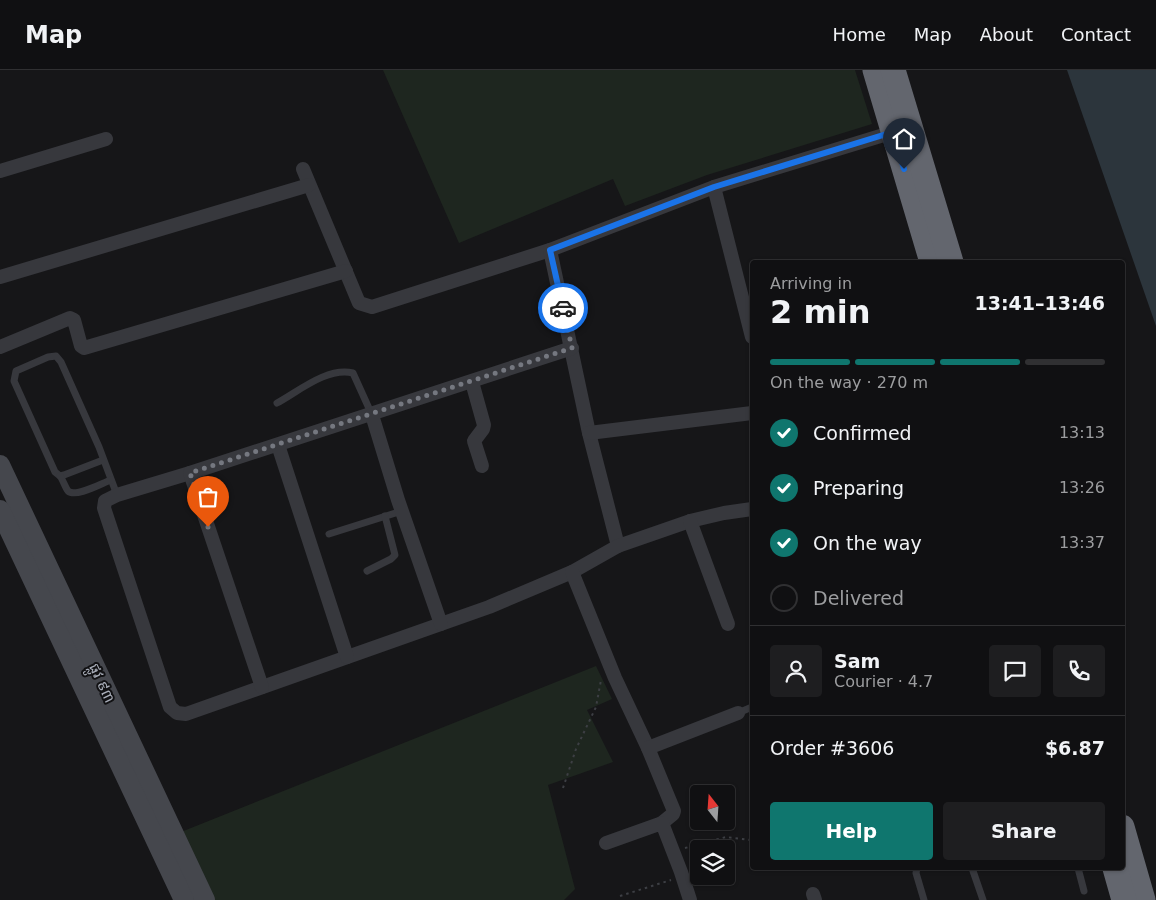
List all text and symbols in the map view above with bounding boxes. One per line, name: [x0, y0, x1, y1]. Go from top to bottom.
text: Map: [25, 21, 82, 49]
text: Home: [833, 24, 886, 45]
text: Map: [914, 24, 952, 45]
text: About: [980, 24, 1033, 45]
text: Contact: [1061, 24, 1131, 45]
pin: [883, 118, 925, 169]
icon: home: [890, 125, 918, 153]
text: Arriving in: [770, 274, 852, 293]
courier: [538, 283, 588, 333]
text: 13:41–13:46: [975, 292, 1105, 314]
text: 2 min: [770, 293, 871, 331]
icon: car: [549, 294, 577, 322]
text: On the way · 270 m: [770, 373, 928, 392]
icon: check: [770, 419, 798, 447]
text: Confirmed: [813, 422, 912, 444]
text: 13:13: [1059, 423, 1105, 442]
icon: check: [770, 474, 798, 502]
pin: [187, 476, 229, 527]
text: Preparing: [813, 477, 904, 499]
text: 13:26: [1059, 478, 1105, 497]
icon: bag: [194, 483, 222, 511]
icon: check: [770, 529, 798, 557]
text: On the way: [813, 532, 922, 554]
text: 13:37: [1059, 533, 1105, 552]
text: Delivered: [813, 587, 904, 609]
button: person: [770, 645, 822, 697]
button: chat: [989, 645, 1041, 697]
button: phone: [1053, 645, 1105, 697]
text: Sam: [834, 650, 880, 672]
street label: ផ្លូវ ៩៣: [81, 660, 119, 708]
text: Courier · 4.7: [834, 672, 933, 691]
text: Order #3606: [770, 737, 894, 759]
text: $6.87: [1045, 737, 1105, 759]
north arrow: [690, 785, 735, 830]
map controls: [690, 785, 735, 885]
button: Help: [770, 802, 933, 860]
button: Share: [943, 802, 1105, 860]
button: layers: [690, 840, 735, 885]

